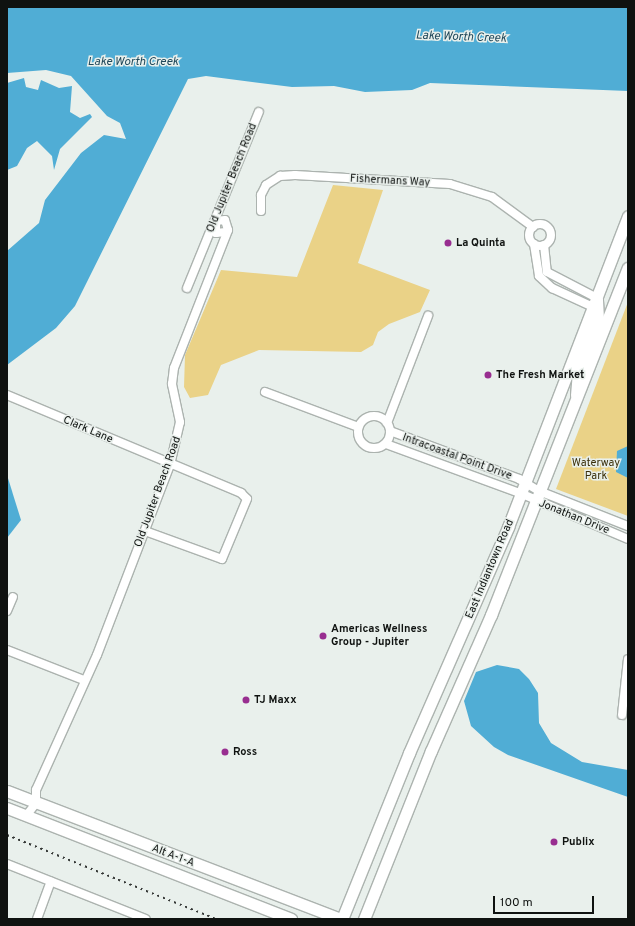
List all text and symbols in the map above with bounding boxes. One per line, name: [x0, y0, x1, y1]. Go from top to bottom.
water label: Lake Worth Creek: [415, 29, 507, 47]
water label: Lake Worth Creek: [87, 56, 179, 70]
street label: Old Jupiter Beach Road: [204, 121, 260, 235]
street label: Fishermans Way: [349, 172, 431, 190]
place label: La Quinta: [456, 236, 505, 250]
marker: La Quinta: [443, 238, 453, 248]
place label: The Fresh Market: [496, 368, 584, 382]
marker: The Fresh Market: [483, 370, 493, 380]
street label: Clark Lane: [61, 414, 115, 446]
street label: Intracoastal Point Drive: [400, 431, 514, 483]
street label: Old Jupiter Beach Road: [132, 435, 184, 549]
park label: Waterway Park: [572, 457, 620, 483]
street label: Jonathan Drive: [537, 497, 611, 537]
street label: East Indiantown Road: [463, 517, 517, 621]
place label: Americas Wellness Group - Jupiter: [331, 623, 427, 649]
marker: Americas Wellness Group - Jupiter: [318, 631, 328, 641]
place label: TJ Maxx: [254, 693, 297, 707]
marker: TJ Maxx: [241, 695, 251, 705]
place label: Ross: [233, 745, 257, 759]
marker: Ross: [220, 747, 230, 757]
place label: Publix: [562, 835, 595, 849]
marker: Publix: [549, 837, 559, 847]
street label: Alt A-1-A: [150, 842, 196, 870]
scale bar: [495, 888, 596, 914]
text: 100 m: [500, 895, 533, 911]

